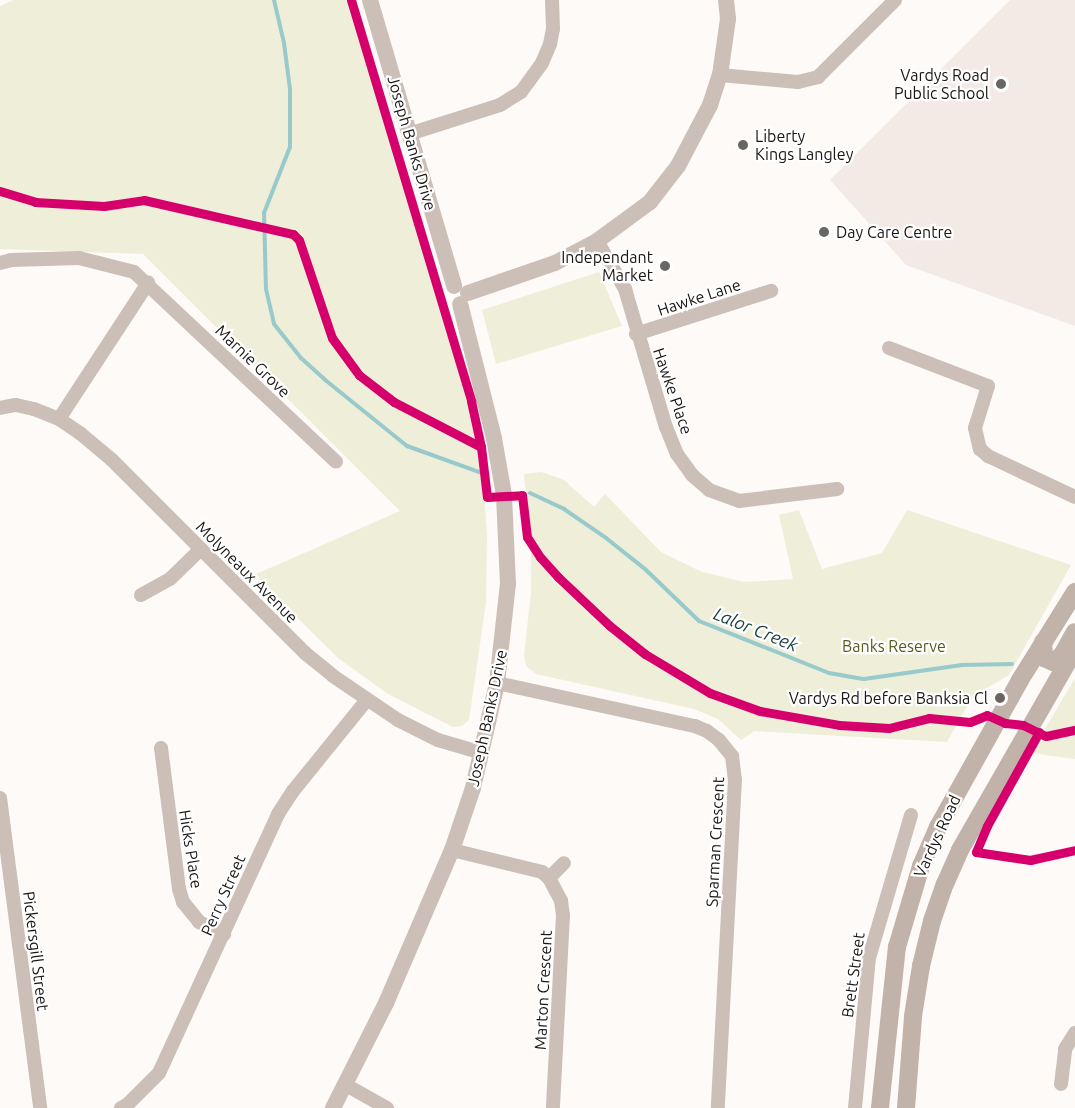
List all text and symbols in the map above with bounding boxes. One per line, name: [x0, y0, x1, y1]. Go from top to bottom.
place label: Vardys Road Public School: [894, 65, 989, 103]
street label: Joseph Banks Drive: [384, 73, 440, 213]
marker: Vardys Road Public School: [994, 77, 1008, 91]
place label: Liberty Kings Langley: [755, 126, 853, 164]
marker: Liberty Kings Langley: [736, 138, 750, 152]
place label: Day Care Centre: [836, 222, 952, 242]
marker: Day Care Centre: [817, 225, 831, 239]
place label: Independant Market: [561, 247, 653, 285]
marker: Independant Market: [658, 259, 672, 273]
street label: Hawke Lane: [655, 275, 743, 319]
street label: Marnie Grove: [212, 321, 294, 401]
street label: Hawke Place: [649, 345, 697, 437]
street label: Molyneaux Avenue: [192, 517, 302, 627]
water label: Lalor Creek: [711, 602, 801, 656]
park label: Banks Reserve: [842, 636, 946, 656]
street label: Joseph Banks Drive: [463, 648, 511, 788]
place label: Vardys Rd before Banksia Cl: [789, 688, 988, 708]
marker: Vardys Rd before Banksia Cl: [993, 691, 1007, 705]
street label: Sparman Crescent: [702, 777, 728, 907]
street label: Vardys Road: [910, 792, 964, 880]
street label: Hicks Place: [175, 808, 207, 890]
street label: Perry Street: [197, 852, 249, 938]
street label: Pickersgill Street: [19, 890, 53, 1012]
street label: Marton Crescent: [530, 930, 556, 1050]
street label: Brett Street: [838, 931, 868, 1019]

